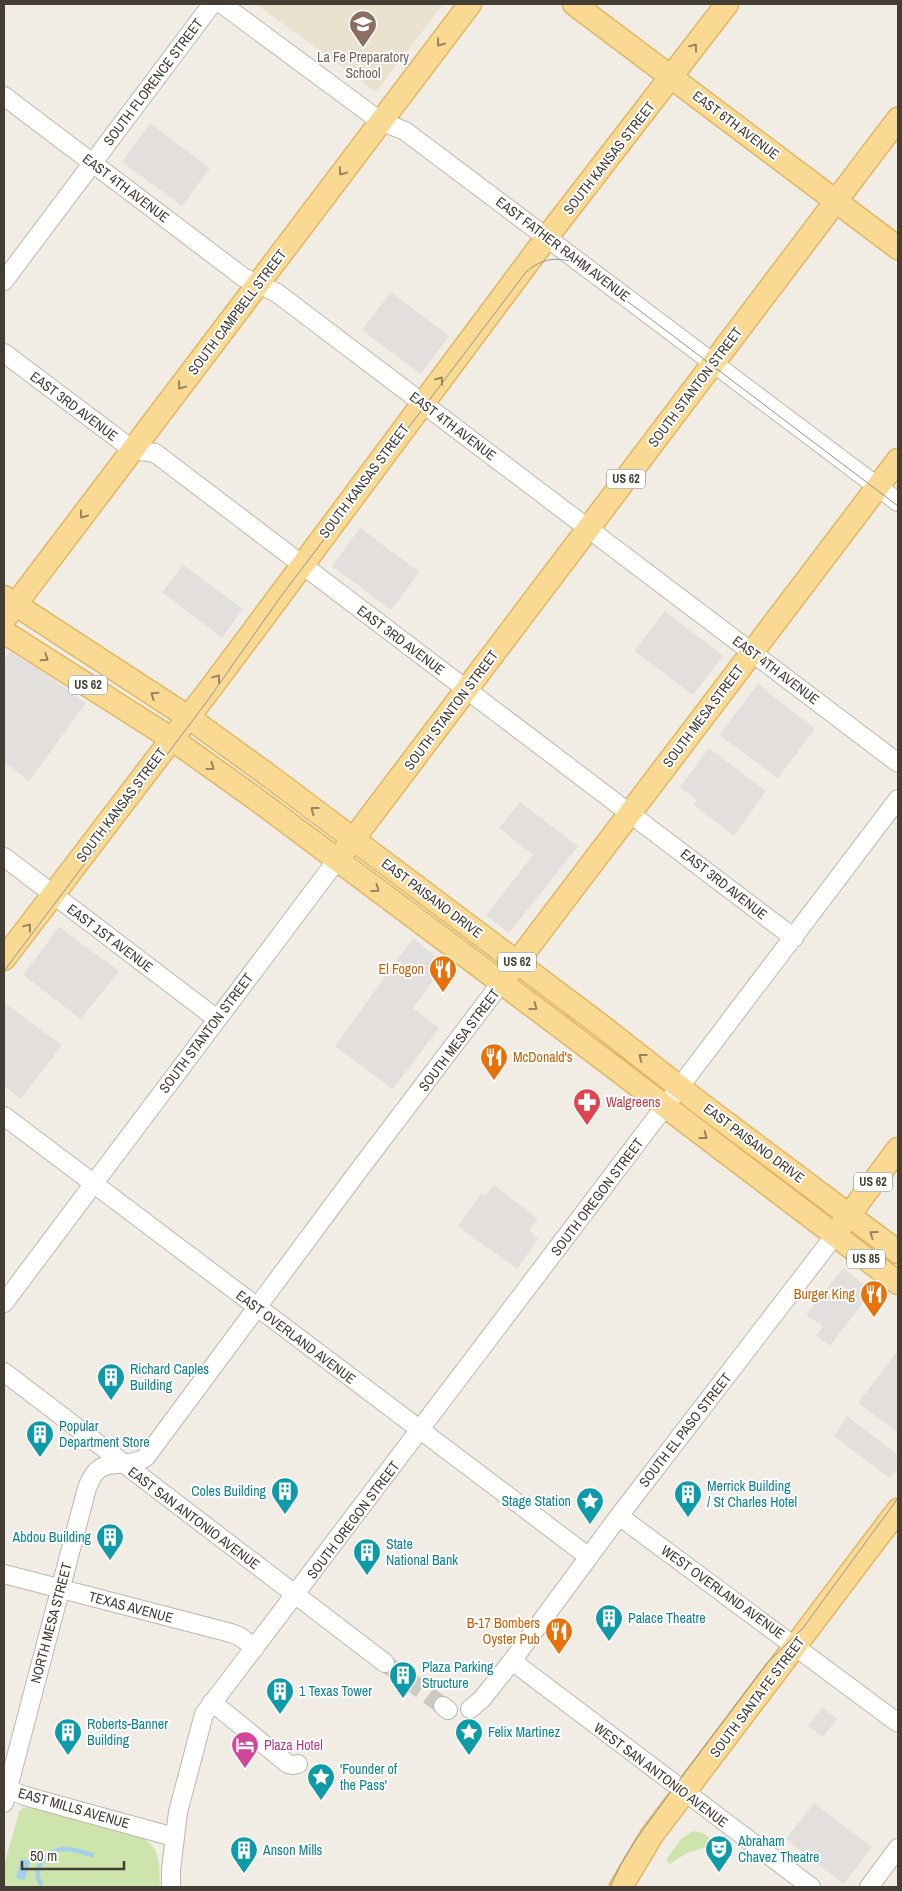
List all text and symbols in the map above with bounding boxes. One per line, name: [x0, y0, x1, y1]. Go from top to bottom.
school or university icon: La Fe Preparatory School: [348, 9, 378, 48]
street label: SOUTH FLORENCE STREET: [99, 15, 207, 149]
one-way arrow: [437, 37, 446, 46]
one-way arrow: [689, 44, 697, 53]
place label: La Fe Preparatory School: [317, 48, 409, 82]
street label: EAST 6TH AVENUE: [689, 87, 783, 163]
street label: SOUTH KANSAS STREET: [559, 98, 659, 218]
street label: EAST 4TH AVENUE: [79, 150, 173, 226]
one-way arrow: [339, 166, 347, 175]
street label: EAST FATHER RAHM AVENUE: [492, 193, 634, 305]
street label: SOUTH CAMPBELL STREET: [184, 246, 290, 378]
street label: SOUTH STANTON STREET: [644, 323, 746, 451]
street label: EAST 3RD AVENUE: [27, 367, 121, 445]
one-way arrow: [434, 376, 443, 386]
one-way arrow: [178, 380, 187, 390]
street label: EAST 4TH AVENUE: [406, 388, 500, 464]
street label: SOUTH KANSAS STREET: [315, 420, 413, 542]
road number: US 62: [607, 469, 645, 488]
one-way arrow: [80, 510, 89, 519]
street label: EAST 3RD AVENUE: [354, 601, 448, 679]
street label: EAST 4TH AVENUE: [729, 632, 823, 708]
street label: SOUTH STANTON STREET: [400, 646, 502, 774]
one-way arrow: [39, 652, 48, 661]
street label: SOUTH MESA STREET: [659, 661, 747, 771]
one-way arrow: [212, 675, 220, 684]
road number: US 62: [69, 676, 107, 694]
one-way arrow: [150, 691, 159, 701]
street label: SOUTH KANSAS STREET: [72, 744, 170, 866]
one-way arrow: [205, 761, 215, 770]
one-way arrow: [311, 806, 320, 815]
street label: EAST 3RD AVENUE: [677, 845, 771, 923]
street label: EAST PAISANO DRIVE: [378, 854, 486, 942]
one-way arrow: [370, 883, 380, 892]
street label: EAST 1ST AVENUE: [64, 900, 156, 976]
one-way arrow: [23, 923, 32, 932]
road number: US 62: [498, 952, 536, 972]
restaurant icon: El Fogon: [428, 954, 458, 993]
place label: El Fogon: [379, 960, 424, 978]
street label: SOUTH STANTON STREET: [155, 969, 257, 1097]
street label: SOUTH MESA STREET: [415, 985, 503, 1095]
one-way arrow: [528, 1001, 538, 1010]
restaurant icon: McDonald's: [479, 1042, 509, 1081]
place label: McDonald's: [513, 1048, 573, 1066]
one-way arrow: [639, 1054, 648, 1062]
pharmacy icon: Walgreens: [572, 1087, 602, 1126]
place label: Walgreens: [606, 1093, 661, 1111]
street label: EAST PAISANO DRIVE: [700, 1099, 808, 1187]
one-way arrow: [698, 1130, 708, 1139]
street label: SOUTH OREGON STREET: [547, 1135, 647, 1259]
road number: US 62: [854, 1172, 892, 1192]
one-way arrow: [869, 1231, 879, 1240]
road number: US 85: [847, 1250, 885, 1268]
restaurant icon: Burger King: [859, 1279, 889, 1318]
place label: Burger King: [794, 1285, 856, 1303]
street label: EAST OVERLAND AVENUE: [233, 1286, 359, 1388]
place label: Richard Caples Building: [130, 1360, 209, 1394]
building icon: Richard Caples Building: [96, 1362, 126, 1401]
street label: SOUTH EL PASO STREET: [635, 1369, 735, 1491]
place label: Popular Department Store: [59, 1417, 150, 1451]
building icon: Popular Department Store: [25, 1419, 55, 1458]
street label: SOUTH OREGON STREET: [303, 1458, 403, 1582]
street label: EAST SAN ANTONIO AVENUE: [125, 1463, 263, 1573]
building icon: Coles Building: [270, 1476, 300, 1515]
place label: Merrick Building / St Charles Hotel: [707, 1477, 797, 1511]
building icon: Merrick Building / St Charles Hotel: [673, 1479, 703, 1518]
place label: Coles Building: [191, 1482, 267, 1500]
place icon: Stage Station: [575, 1486, 605, 1525]
place label: Stage Station: [501, 1492, 571, 1510]
building icon: Abdou Building: [95, 1522, 125, 1561]
place label: Abdou Building: [11, 1528, 92, 1546]
place label: State National Bank: [386, 1535, 458, 1569]
building icon: State National Bank: [352, 1537, 382, 1576]
street label: WEST OVERLAND AVENUE: [658, 1541, 788, 1643]
street label: NORTH MESA STREET: [26, 1561, 76, 1685]
street label: TEXAS AVENUE: [87, 1587, 175, 1627]
building icon: Palace Theatre: [594, 1603, 624, 1642]
place label: Palace Theatre: [628, 1609, 706, 1627]
place label: B-17 Bombers Oyster Pub: [467, 1614, 540, 1648]
restaurant icon: B-17 Bombers Oyster Pub: [544, 1616, 574, 1655]
street label: SOUTH SANTA FE STREET: [706, 1633, 808, 1761]
place label: Plaza Parking Structure: [422, 1658, 494, 1692]
building icon: Plaza Parking Structure: [388, 1660, 418, 1699]
building icon: 1 Texas Tower: [265, 1676, 295, 1715]
place label: 1 Texas Tower: [299, 1682, 372, 1700]
place label: Roberts-Banner Building: [87, 1715, 168, 1749]
building icon: Roberts-Banner Building: [53, 1717, 83, 1756]
place icon: Felix Martinez: [454, 1717, 484, 1756]
street label: WEST SAN ANTONIO AVENUE: [590, 1719, 732, 1831]
place label: Felix Martinez: [488, 1723, 560, 1741]
hotel icon: Plaza Hotel: [230, 1730, 260, 1769]
place label: Plaza Hotel: [264, 1736, 323, 1754]
place label: 'Founder of the Pass': [340, 1760, 398, 1794]
place icon: 'Founder of the Pass': [306, 1762, 336, 1801]
street label: EAST MILLS AVENUE: [16, 1783, 132, 1833]
place label: Abraham Chavez Theatre: [737, 1832, 819, 1866]
theatre icon: Abraham Chavez Theatre: [704, 1834, 734, 1873]
building icon: Anson Mills: [229, 1835, 259, 1874]
scale bar: [22, 1838, 125, 1870]
place label: Anson Mills: [262, 1841, 323, 1859]
text: 50 m: [30, 1845, 57, 1866]

